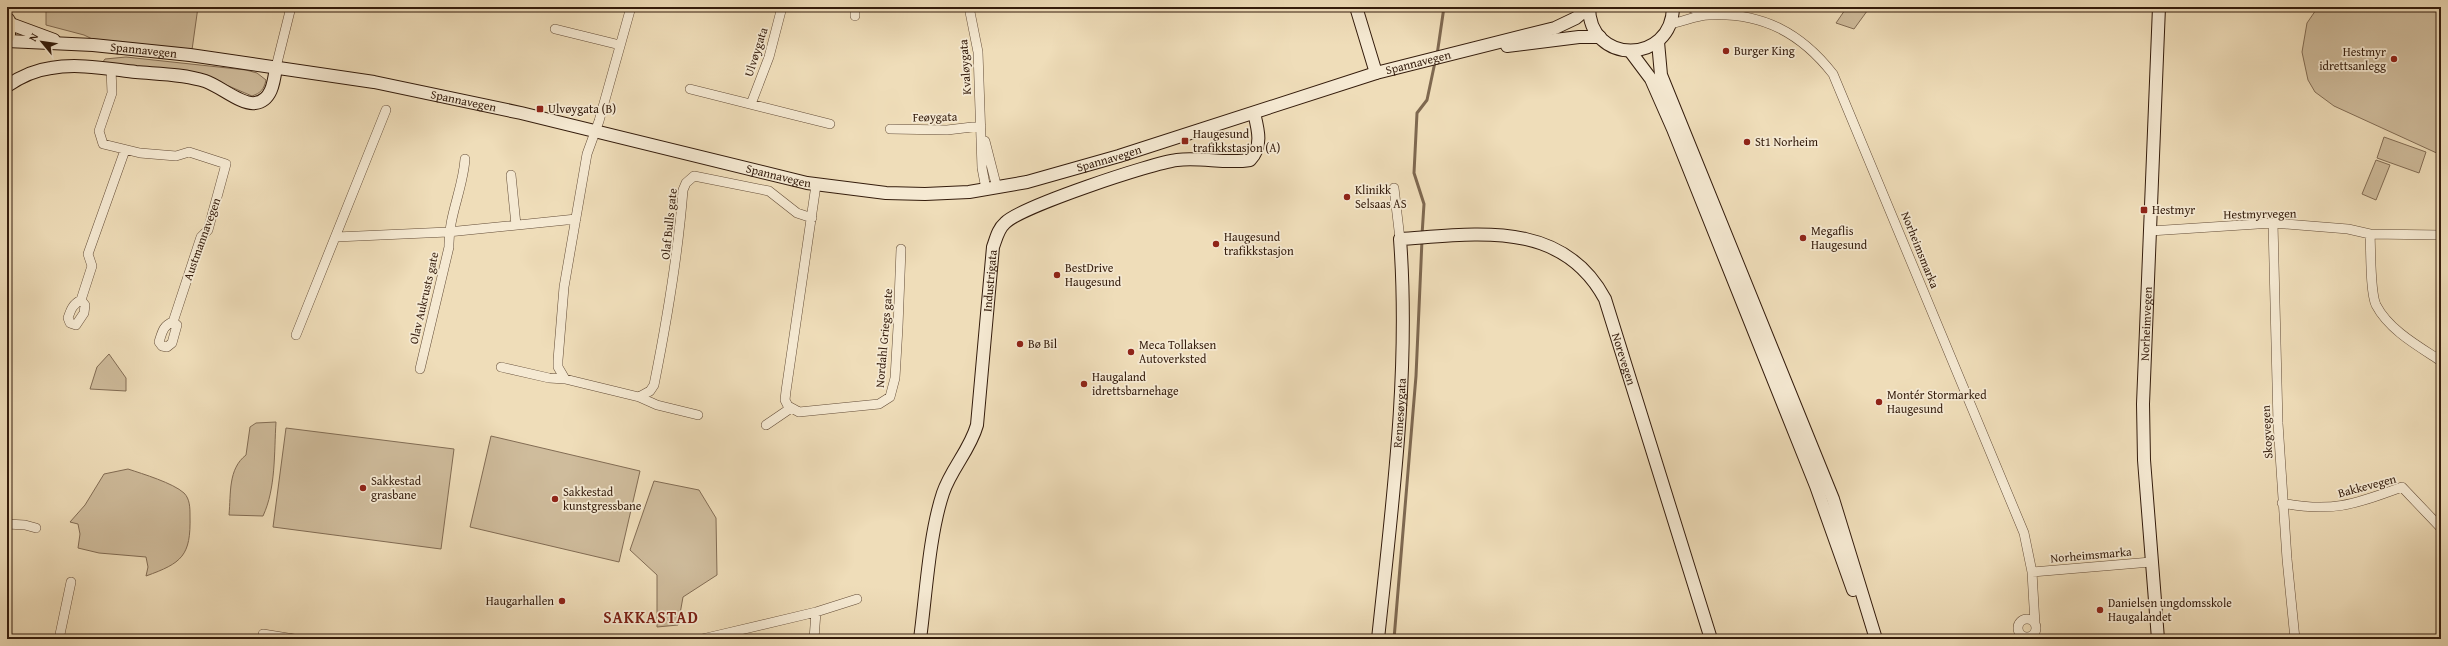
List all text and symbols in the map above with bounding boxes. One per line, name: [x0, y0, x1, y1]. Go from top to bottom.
north arrow: [22, 22, 62, 62]
street label: Ulvøygata: [740, 25, 772, 79]
text: N: [24, 29, 42, 44]
street label: Spannavegen: [110, 38, 178, 62]
street label: Kvaløygata: [954, 38, 975, 95]
place label: Burger King: [1734, 42, 1795, 59]
place label: Hestmyr idrettsanlegg: [2319, 43, 2386, 74]
street label: Spannavegen: [1384, 45, 1453, 78]
marker: Burger King: [1721, 46, 1731, 56]
marker: Hestmyr idrettsanlegg: [2389, 54, 2399, 64]
street label: Spannavegen: [429, 85, 498, 116]
place label: Ulvøygata (B): [548, 100, 616, 117]
marker: Ulvøygata (B): [535, 104, 545, 114]
street label: Feøygata: [913, 108, 958, 125]
place label: Haugesund trafikkstasjon (A): [1193, 125, 1280, 156]
place label: St1 Norheim: [1755, 133, 1818, 150]
marker: Haugesund trafikkstasjon (A): [1180, 136, 1190, 146]
marker: St1 Norheim: [1742, 137, 1752, 147]
street label: Spannavegen: [1074, 140, 1144, 176]
street label: Spannavegen: [744, 159, 812, 191]
place label: Klinikk Selsaas AS: [1355, 181, 1407, 212]
street label: Olaf Bulls gate: [656, 187, 681, 261]
marker: Klinikk Selsaas AS: [1342, 192, 1352, 202]
street label: Austmannavegen: [179, 195, 224, 283]
place label: Hestmyr: [2152, 201, 2195, 218]
street label: Hestmyrvegen: [2223, 204, 2297, 223]
marker: Hestmyr: [2139, 205, 2149, 215]
street label: Norheimsmarka: [1897, 209, 1944, 291]
place label: Megaflis Haugesund: [1811, 222, 1868, 253]
place label: Haugesund trafikkstasjon: [1224, 228, 1294, 259]
marker: Megaflis Haugesund: [1798, 233, 1808, 243]
marker: Haugesund trafikkstasjon: [1211, 239, 1221, 249]
street label: Industrigata: [978, 249, 1001, 313]
street label: Olav Aukrusts gate: [405, 250, 442, 346]
place label: BestDrive Haugesund: [1065, 259, 1122, 290]
marker: BestDrive Haugesund: [1052, 270, 1062, 280]
street label: Norheimvegen: [2136, 286, 2156, 361]
street label: Nordahl Griegs gate: [871, 287, 896, 388]
street label: Norevegen: [1608, 331, 1640, 387]
place label: Bø Bil: [1028, 335, 1058, 352]
place label: Meca Tollaksen Autoverksted: [1139, 336, 1216, 367]
marker: Bø Bil: [1015, 339, 1025, 349]
marker: Meca Tollaksen Autoverksted: [1126, 347, 1136, 357]
place label: Haugaland idrettsbarnehage: [1092, 368, 1179, 399]
street label: Rennesøygata: [1388, 377, 1410, 449]
marker: Haugaland idrettsbarnehage: [1079, 379, 1089, 389]
place label: Montér Stormarked Haugesund: [1887, 386, 1987, 417]
marker: Montér Stormarked Haugesund: [1874, 397, 1884, 407]
street label: Skogvegen: [2257, 405, 2276, 459]
street label: Bakkevegen: [2336, 470, 2398, 501]
place label: Sakkestad grasbane: [371, 472, 422, 503]
marker: Sakkestad grasbane: [358, 483, 368, 493]
place label: Sakkestad kunstgressbane: [563, 483, 642, 514]
marker: Sakkestad kunstgressbane: [550, 494, 560, 504]
street label: Norheimsmarka: [2050, 542, 2133, 567]
place label: Haugarhallen: [486, 592, 554, 609]
place label: Danielsen ungdomsskole Haugalandet: [2108, 594, 2232, 625]
marker: Haugarhallen: [557, 596, 567, 606]
district label: SAKKASTAD: [603, 605, 699, 629]
marker: Danielsen ungdomsskole Haugalandet: [2095, 605, 2105, 615]

